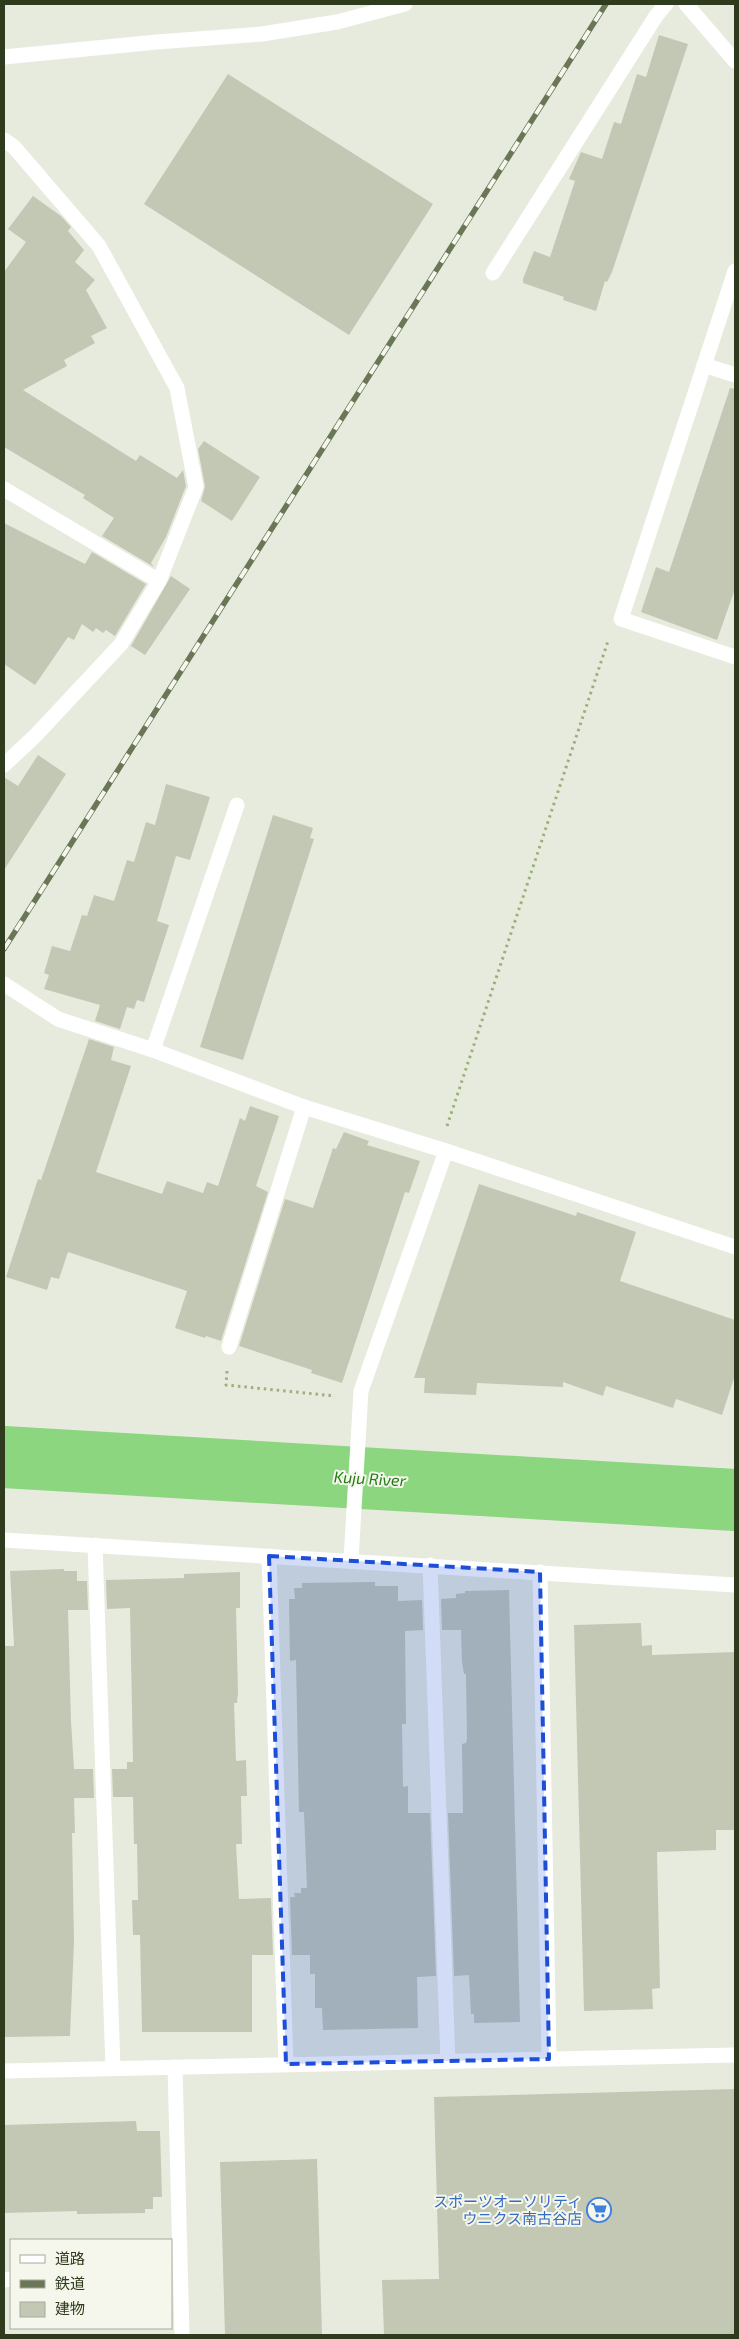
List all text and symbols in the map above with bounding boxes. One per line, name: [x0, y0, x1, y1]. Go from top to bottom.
water label: Kuju River: [333, 1467, 407, 1490]
place label: スポーツオーソリティ ウニクス南古谷店: [433, 2192, 582, 2227]
supermarket icon: スポーツオーソリティ ウニクス南古谷店: [586, 2197, 612, 2223]
legend: [10, 2239, 172, 2329]
text: 道路: [55, 2249, 85, 2267]
text: 鉄道: [55, 2274, 85, 2292]
text: 建物: [55, 2299, 85, 2317]

